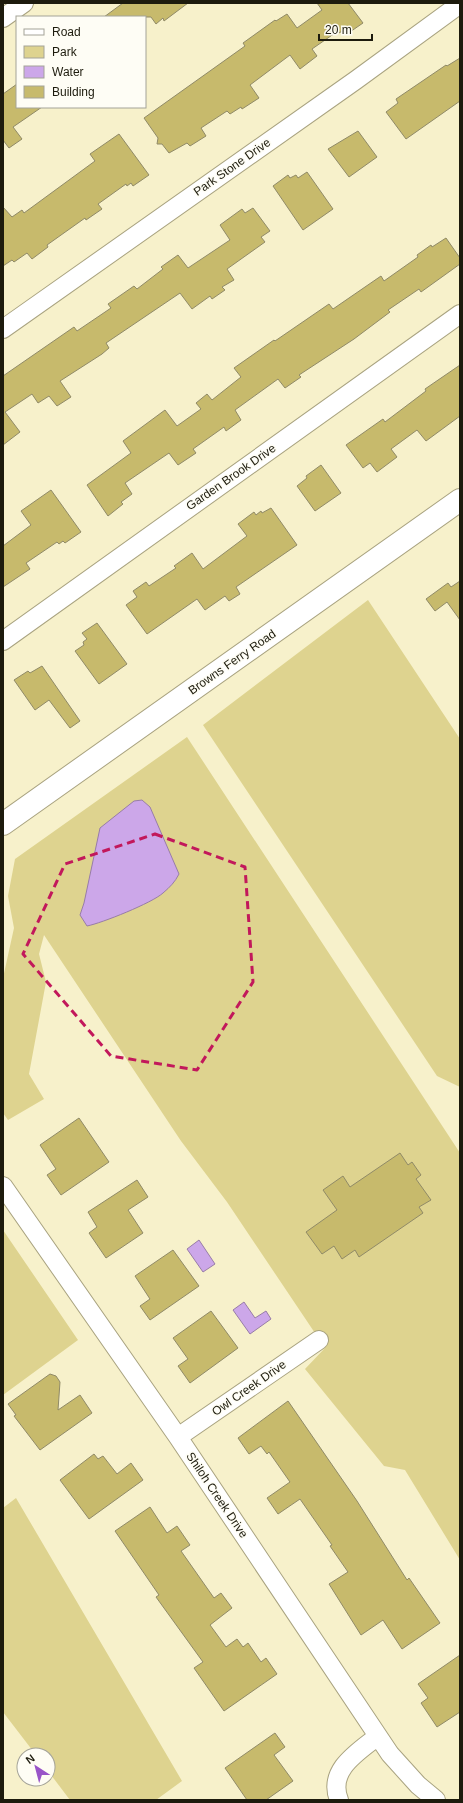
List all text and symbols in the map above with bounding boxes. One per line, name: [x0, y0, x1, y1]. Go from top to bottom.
legend: [16, 16, 146, 108]
scale bar: [319, 16, 372, 42]
text: 20 m: [325, 23, 352, 37]
text: Road: [52, 25, 81, 39]
text: Park: [52, 45, 78, 59]
text: Water: [52, 65, 84, 79]
text: Building: [52, 85, 95, 99]
street label: Park Stone Drive: [191, 135, 273, 199]
street label: Garden Brook Drive: [184, 441, 279, 513]
street label: Browns Ferry Road: [186, 627, 278, 697]
street label: Owl Creek Drive: [209, 1357, 289, 1419]
street label: Shiloh Creek Drive: [183, 1450, 251, 1541]
north arrow: [16, 1747, 56, 1787]
text: N: [23, 1752, 37, 1766]

